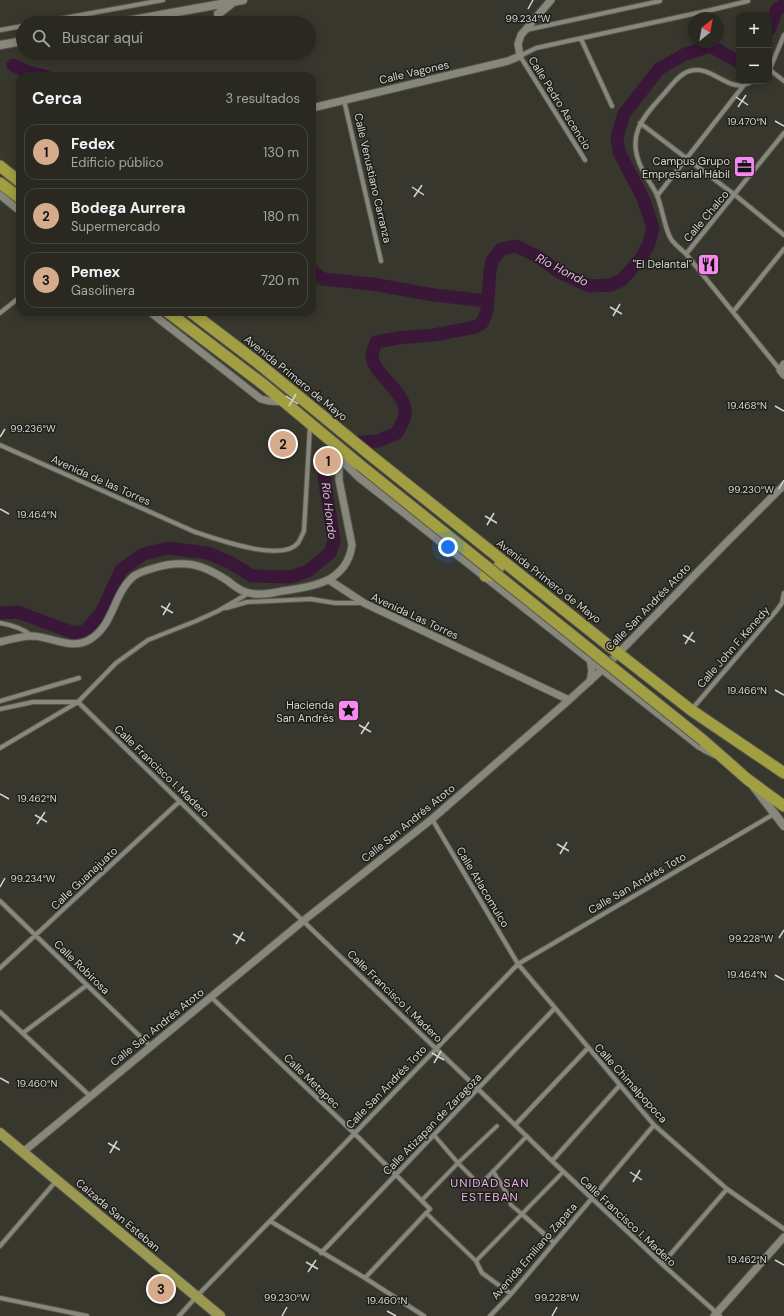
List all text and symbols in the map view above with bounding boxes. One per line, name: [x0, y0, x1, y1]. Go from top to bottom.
text: 99.234°W: [505, 12, 551, 25]
north arrow: [688, 12, 724, 48]
map controls: [736, 12, 772, 84]
button: +: [736, 12, 772, 48]
search box: [16, 16, 316, 60]
icon: search: [30, 27, 52, 49]
text: Buscar aquí: [62, 28, 143, 48]
button: −: [736, 48, 772, 84]
street label: Calle Pedro Ascencio: [526, 54, 594, 152]
street label: Calle Vagones: [378, 57, 450, 87]
text: Cerca: [32, 87, 82, 109]
text: 3 resultados: [225, 90, 300, 107]
street label: Calle Venustiano Carranza: [351, 112, 395, 244]
text: 19.470°N: [727, 115, 767, 128]
text: Fedex: [71, 134, 115, 154]
text: 1: [44, 144, 48, 161]
text: 130 m: [263, 144, 299, 161]
text: Edificio público: [71, 154, 164, 171]
place label: Campus Grupo Empresarial Hábil: [642, 154, 730, 181]
office icon: Campus Grupo Empresarial Hábil: [732, 154, 758, 180]
street label: Calle Chalco: [680, 187, 732, 245]
text: Bodega Aurrera: [71, 198, 185, 218]
text: 2: [42, 208, 50, 225]
text: 180 m: [263, 208, 299, 225]
text: Supermercado: [71, 218, 160, 235]
water label: Río Hondo: [533, 250, 591, 290]
restaurant icon: "El Delantal": [695, 251, 721, 277]
place label: "El Delantal": [633, 257, 692, 271]
text: Pemex: [71, 262, 120, 282]
text: 3: [42, 272, 50, 289]
text: 720 m: [261, 272, 299, 289]
text: Gasolinera: [71, 282, 135, 299]
street label: Avenida Primero de Mayo: [241, 332, 351, 424]
text: 19.468°N: [727, 399, 767, 412]
text: 99.236°W: [10, 422, 56, 435]
pin: 2: [270, 429, 296, 459]
pin: 1: [315, 446, 341, 476]
street label: Avenida de las Torres: [49, 452, 153, 508]
water label: Río Hondo: [318, 482, 340, 540]
text: 99.230°W: [728, 483, 774, 496]
text: 19.464°N: [17, 508, 57, 521]
street label: Avenida Primero de Mayo: [494, 536, 604, 626]
your location: [438, 537, 458, 557]
street label: Calle San Andrés Atoto: [602, 560, 694, 654]
street label: Avenida Las Torres: [369, 590, 461, 642]
street label: Calle John F. Kenedy: [694, 603, 772, 691]
text: 19.466°N: [727, 684, 767, 697]
place label: Hacienda San Andrés: [276, 698, 334, 725]
place icon: Hacienda San Andrés: [336, 698, 362, 724]
street label: Calle Francisco I. Madero: [112, 722, 212, 820]
street label: Calle San Andrés Atoto: [358, 781, 458, 865]
text: 19.462°N: [17, 792, 57, 805]
street label: Calle Guanajuato: [48, 843, 120, 913]
street label: Calle Atlacomulco: [453, 844, 513, 930]
street label: Calle San Andrés Toto: [586, 849, 688, 917]
text: 99.234°W: [10, 872, 56, 885]
text: 99.228°W: [729, 932, 774, 945]
street label: Calle Robirosa: [51, 937, 113, 997]
street label: Calle Francisco I. Madero: [345, 947, 445, 1045]
text: 19.464°N: [727, 968, 767, 981]
street label: Calle San Andrés Atoto: [107, 985, 207, 1069]
street label: Calle Chimalpopoca: [592, 1040, 670, 1126]
street label: Calle San Andrés Toto: [342, 1042, 430, 1132]
street label: Calle Metepec: [281, 1051, 343, 1111]
street label: Calle Atizapan de Zaragoza: [380, 1070, 484, 1178]
text: 19.460°N: [17, 1077, 57, 1090]
street label: Calle Francisco I. Madero: [577, 1173, 679, 1269]
district label: UNIDAD SAN ESTEBAN: [450, 1175, 530, 1205]
street label: Calzada San Esteban: [73, 1176, 163, 1254]
street label: Avenida Emiliano Zapata: [488, 1200, 580, 1302]
text: 19.462°N: [727, 1253, 767, 1266]
pin: 3: [148, 1274, 174, 1304]
text: 99.230°W: [264, 1291, 310, 1304]
text: 99.228°W: [535, 1291, 580, 1304]
text: 19.460°N: [367, 1294, 407, 1307]

